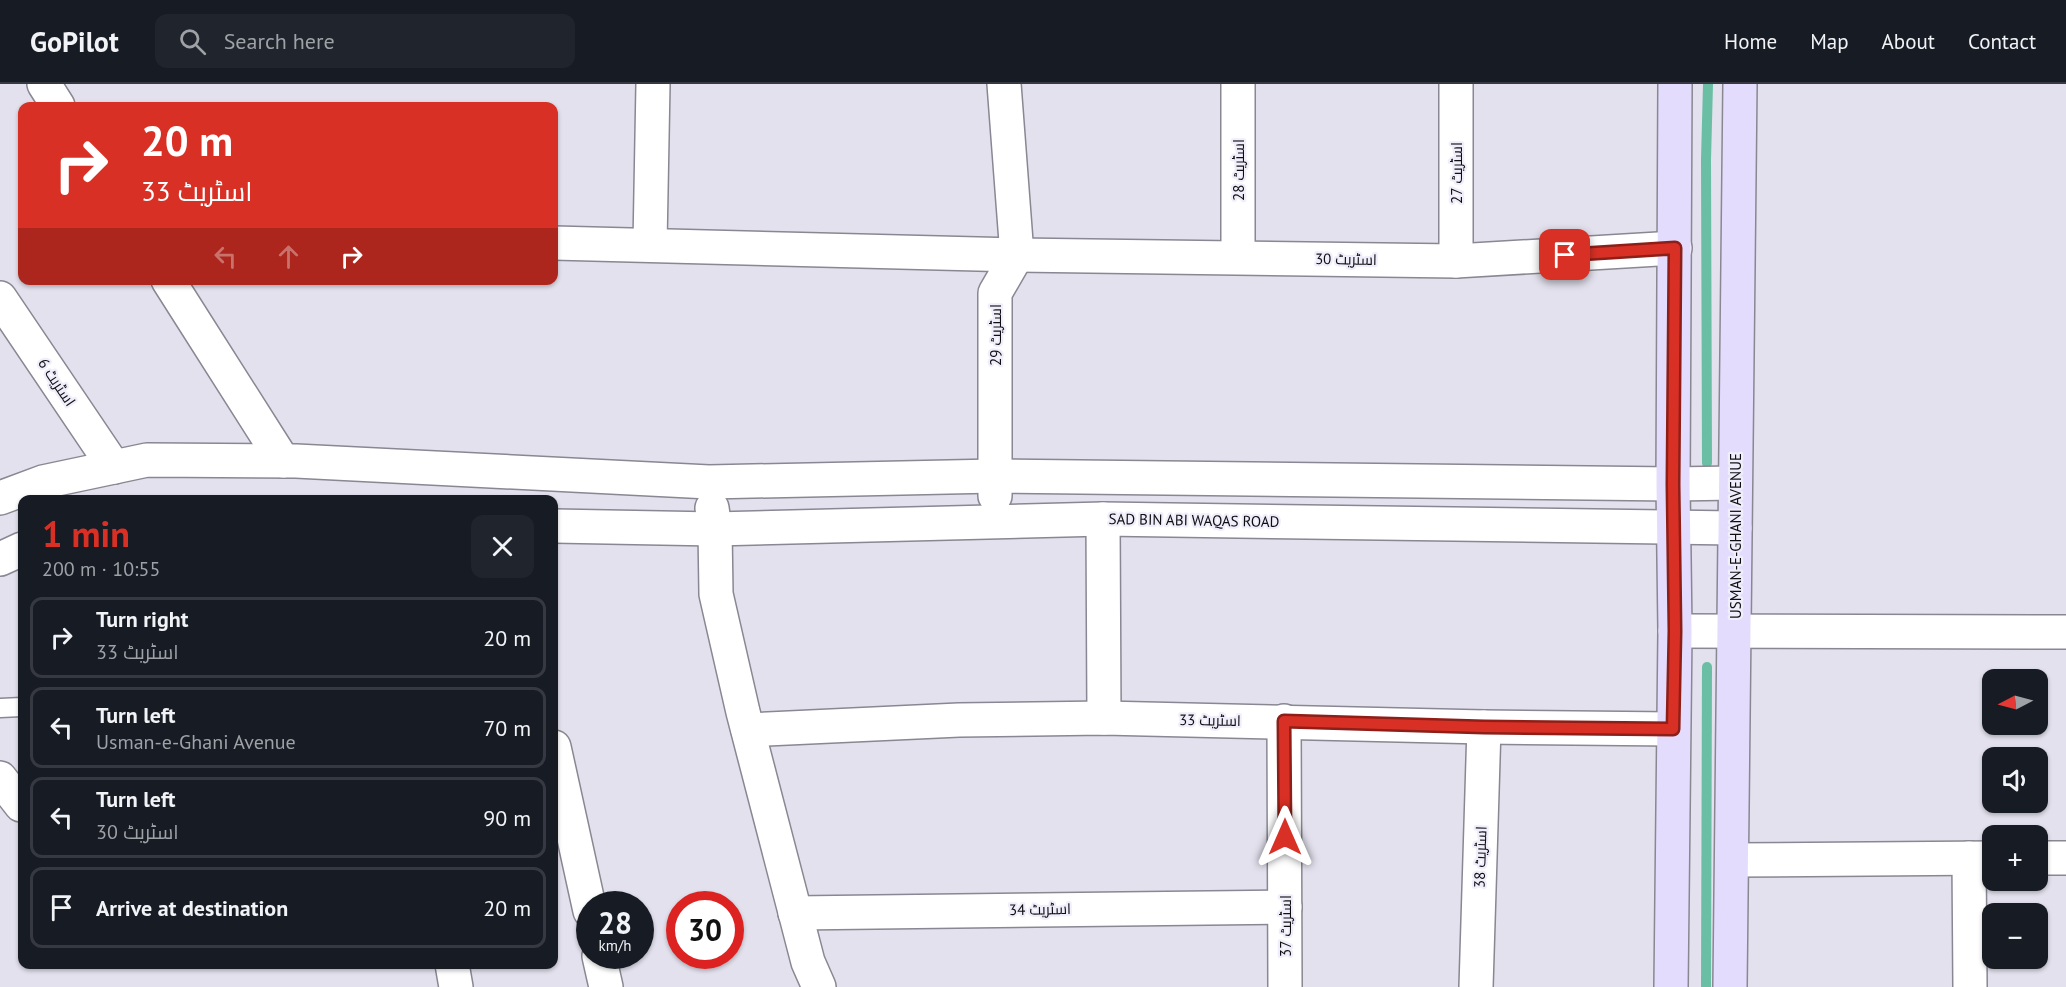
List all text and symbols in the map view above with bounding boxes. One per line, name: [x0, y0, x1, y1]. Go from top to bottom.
search box: [155, 14, 575, 68]
text: GoPilot: [30, 23, 119, 60]
icon: search: [176, 25, 209, 58]
text: Search here: [224, 27, 335, 55]
text: Home: [1724, 28, 1777, 55]
text: Map: [1810, 28, 1849, 55]
text: About: [1882, 28, 1935, 55]
text: Contact: [1968, 28, 2036, 55]
text: 20 m: [141, 113, 233, 168]
icon: right: [42, 126, 120, 204]
street label: اسٹریٹ 28: [1229, 139, 1248, 201]
street label: اسٹریٹ 27: [1447, 142, 1466, 204]
text: اسٹریٹ 33: [141, 174, 253, 208]
pin: [1539, 229, 1590, 280]
icon: arrive: [1548, 238, 1581, 271]
icon: left: [209, 240, 242, 273]
icon: ahead: [272, 240, 305, 273]
icon: right: [335, 240, 368, 273]
street label: اسٹریٹ 30: [1315, 249, 1377, 269]
street label: اسٹریٹ 29: [986, 304, 1005, 366]
street label: اسٹریٹ 6: [34, 354, 80, 410]
street label: USMAN-E-GHANI AVENUE: [1726, 453, 1745, 619]
street label: SAD BIN ABI WAQAS ROAD: [1109, 509, 1279, 531]
text: 1 min: [42, 510, 130, 557]
button: close: [471, 515, 534, 578]
text: 200 m · 10:55: [42, 556, 160, 582]
text: Turn right: [96, 605, 188, 633]
icon: right: [45, 621, 78, 654]
text: 20 m: [483, 624, 531, 652]
text: اسٹریٹ 33: [96, 639, 179, 665]
north arrow: [1982, 669, 2048, 735]
map controls: [1982, 669, 2048, 969]
text: Turn left: [96, 701, 176, 729]
street label: اسٹریٹ 33: [1179, 710, 1241, 730]
icon: left: [45, 711, 78, 744]
text: 70 m: [483, 714, 531, 742]
text: Usman-e-Ghani Avenue: [96, 729, 296, 755]
button: sound: [1982, 747, 2048, 813]
text: Turn left: [96, 785, 176, 813]
icon: left: [45, 801, 78, 834]
text: 90 m: [483, 804, 531, 832]
position arrow: [1253, 805, 1317, 869]
text: اسٹریٹ 30: [96, 819, 179, 845]
button: +: [1982, 825, 2048, 891]
street label: اسٹریٹ 38: [1469, 826, 1491, 888]
icon: arrive: [45, 891, 78, 924]
speed limit sign: 30: [666, 891, 744, 969]
text: Arrive at destination: [96, 894, 288, 922]
text: 20 m: [483, 894, 531, 922]
street label: اسٹریٹ 37: [1276, 895, 1295, 957]
street label: اسٹریٹ 34: [1009, 899, 1071, 919]
text: 28: [598, 903, 632, 942]
button: −: [1982, 903, 2048, 969]
text: km/h: [599, 936, 631, 955]

